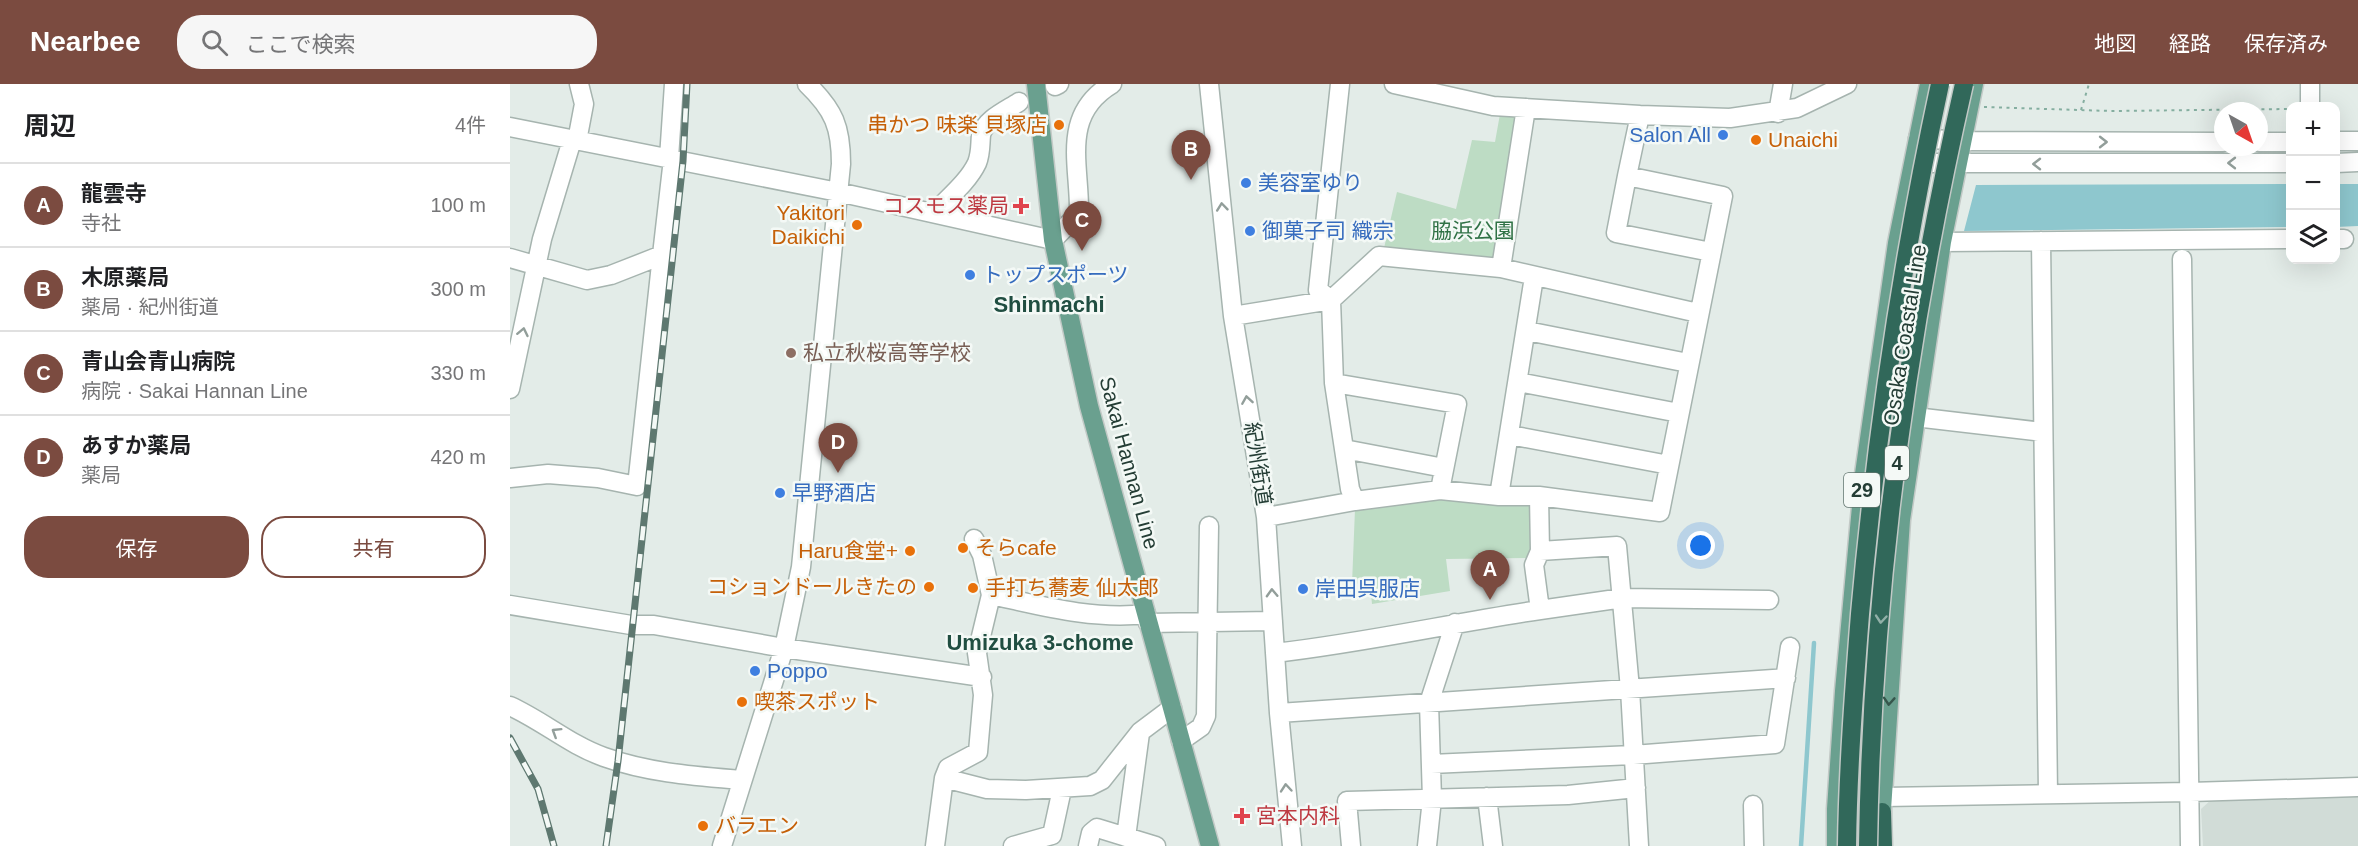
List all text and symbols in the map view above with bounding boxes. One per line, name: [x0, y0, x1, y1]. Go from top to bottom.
search box: [177, 15, 597, 69]
text: Nearbee: [30, 26, 141, 57]
icon: search: [198, 26, 231, 59]
text: ここで検索: [246, 32, 356, 57]
text: 地図: [2094, 32, 2136, 55]
text: 経路: [2169, 32, 2211, 55]
text: 保存済み: [2244, 32, 2328, 55]
north arrow: [2214, 102, 2268, 156]
map controls: [2286, 102, 2340, 264]
button: +: [2286, 102, 2340, 156]
text: 周辺: [24, 111, 76, 141]
place label: 串かつ 味楽 貝塚店: [867, 113, 1047, 136]
text: 4件: [455, 114, 486, 136]
marker: 串かつ 味楽 貝塚店: [1052, 118, 1066, 132]
place label: Salon All: [1629, 123, 1711, 146]
marker: Salon All: [1716, 128, 1730, 142]
place label: Unaichi: [1768, 128, 1838, 151]
pin: B: [1172, 130, 1210, 180]
marker: Unaichi: [1749, 133, 1763, 147]
one-way arrow: [2098, 136, 2107, 148]
button: −: [2286, 156, 2340, 210]
one-way arrow: [2228, 157, 2237, 169]
one-way arrow: [2033, 158, 2042, 170]
place label: 美容室ゆり: [1258, 171, 1363, 194]
marker: 美容室ゆり: [1239, 176, 1253, 190]
text: 龍雲寺: [81, 181, 147, 206]
text: A: [36, 194, 51, 216]
text: 100 m: [430, 194, 486, 216]
place label: コスモス薬局: [883, 194, 1009, 217]
marker: コスモス薬局: [1014, 199, 1028, 213]
place label: Yakitori Daikichi: [771, 201, 845, 248]
pin: C: [1062, 202, 1102, 251]
one-way arrow: [1216, 202, 1229, 211]
button: layers: [2286, 210, 2340, 264]
text: 寺社: [81, 212, 121, 234]
marker: Yakitori Daikichi: [850, 218, 864, 232]
place label: 御菓子司 織宗: [1262, 219, 1394, 242]
park label: 脇浜公園: [1431, 219, 1515, 242]
marker: 御菓子司 織宗: [1243, 224, 1257, 238]
street label: Osaka Coastal Line: [1879, 243, 1930, 427]
place label: トップスポーツ: [982, 263, 1129, 286]
text: 木原薬局: [81, 265, 169, 290]
marker: トップスポーツ: [963, 268, 977, 282]
text: B: [36, 278, 51, 300]
text: 300 m: [430, 278, 486, 300]
district label: Shinmachi: [993, 292, 1105, 317]
text: 薬局 · 紀州街道: [81, 296, 219, 318]
one-way arrow: [516, 327, 529, 337]
place label: 私立秋桜高等学校: [803, 341, 971, 364]
marker: 私立秋桜高等学校: [784, 346, 798, 360]
text: 青山会青山病院: [81, 349, 235, 374]
text: C: [36, 362, 51, 384]
text: 330 m: [430, 362, 486, 384]
street label: Sakai Hannan Line: [1095, 374, 1164, 552]
text: 病院 · Sakai Hannan Line: [81, 380, 308, 402]
one-way arrow: [1241, 395, 1254, 405]
street label: 紀州街道: [1241, 421, 1276, 507]
pin: D: [818, 424, 858, 473]
text: あすか薬局: [81, 433, 191, 458]
text: D: [36, 446, 51, 468]
text: 420 m: [430, 446, 486, 468]
road number: 4: [1885, 446, 1909, 480]
text: 薬局: [81, 464, 121, 486]
road number: 29: [1844, 473, 1880, 507]
place label: 早野酒店: [792, 481, 876, 504]
marker: 早野酒店: [773, 486, 787, 500]
button: 保存: [24, 516, 249, 578]
button: 共有: [261, 516, 486, 578]
your location: [1686, 531, 1715, 560]
place label: そらcafe: [975, 536, 1057, 559]
place label: Haru食堂+: [798, 539, 898, 562]
marker: そらcafe: [956, 541, 970, 555]
marker: Haru食堂+: [903, 544, 917, 558]
pin: A: [1470, 550, 1510, 600]
place label: コションドールきたの: [707, 575, 917, 598]
place label: 手打ち蕎麦 仙太郎: [985, 576, 1159, 599]
place label: 岸田呉服店: [1315, 577, 1420, 600]
marker: コションドールきたの: [922, 580, 936, 594]
marker: 手打ち蕎麦 仙太郎: [966, 581, 980, 595]
marker: 岸田呉服店: [1296, 582, 1310, 596]
one-way arrow: [1266, 589, 1279, 598]
one-way arrow: [1875, 614, 1888, 623]
district label: Umizuka 3-chome: [946, 630, 1134, 655]
place label: Poppo: [767, 659, 828, 682]
marker: Poppo: [748, 664, 762, 678]
place label: 喫茶スポット: [754, 690, 880, 713]
marker: 喫茶スポット: [735, 695, 749, 709]
one-way arrow: [1883, 696, 1896, 705]
one-way arrow: [552, 728, 562, 740]
one-way arrow: [1280, 783, 1293, 792]
place label: 宮本内科: [1256, 804, 1340, 827]
marker: 宮本内科: [1233, 807, 1251, 825]
place label: バラエン: [715, 814, 799, 837]
marker: バラエン: [696, 819, 710, 833]

